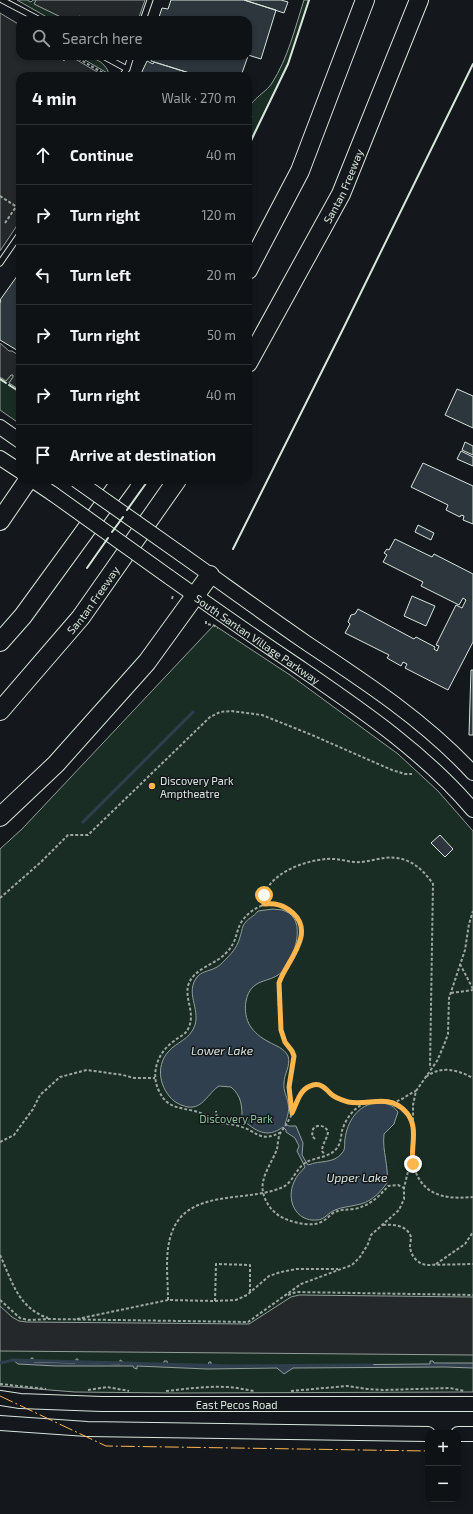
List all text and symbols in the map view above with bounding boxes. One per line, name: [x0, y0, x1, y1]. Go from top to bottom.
search box: [16, 16, 252, 60]
icon: search: [30, 27, 52, 49]
text: Search here: [62, 29, 143, 47]
text: 4 min: [32, 88, 76, 108]
text: Walk · 270 m: [161, 90, 236, 106]
icon: ahead: [32, 144, 54, 166]
text: Continue: [70, 146, 133, 164]
text: 40 m: [206, 147, 236, 163]
street label: Santan Freeway: [320, 147, 365, 225]
icon: right: [32, 204, 54, 226]
text: Turn right: [70, 206, 140, 224]
text: 120 m: [201, 207, 236, 223]
icon: left: [32, 264, 54, 286]
text: Turn left: [70, 266, 131, 284]
text: 20 m: [207, 267, 236, 283]
icon: right: [32, 324, 54, 346]
text: Turn right: [70, 326, 140, 344]
text: 50 m: [207, 327, 236, 343]
icon: right: [32, 384, 54, 406]
text: Turn right: [70, 386, 140, 404]
text: 40 m: [206, 387, 236, 403]
icon: arrive: [32, 444, 54, 466]
text: Arrive at destination: [70, 446, 216, 464]
street label: Santan Freeway: [63, 563, 122, 636]
street label: South Santan Village Parkway: [193, 591, 323, 686]
place label: Discovery Park Amptheatre: [160, 774, 234, 800]
marker: Discovery Park Amptheatre: [147, 781, 157, 791]
route start: [255, 886, 273, 904]
water label: Lower Lake: [191, 1043, 254, 1057]
park label: Discovery Park: [199, 1112, 273, 1125]
route end: [404, 1155, 422, 1173]
water label: Upper Lake: [326, 1170, 388, 1184]
street label: East Pecos Road: [196, 1398, 278, 1411]
map controls: [425, 1430, 461, 1502]
button: +: [425, 1430, 461, 1466]
button: −: [425, 1466, 461, 1502]

